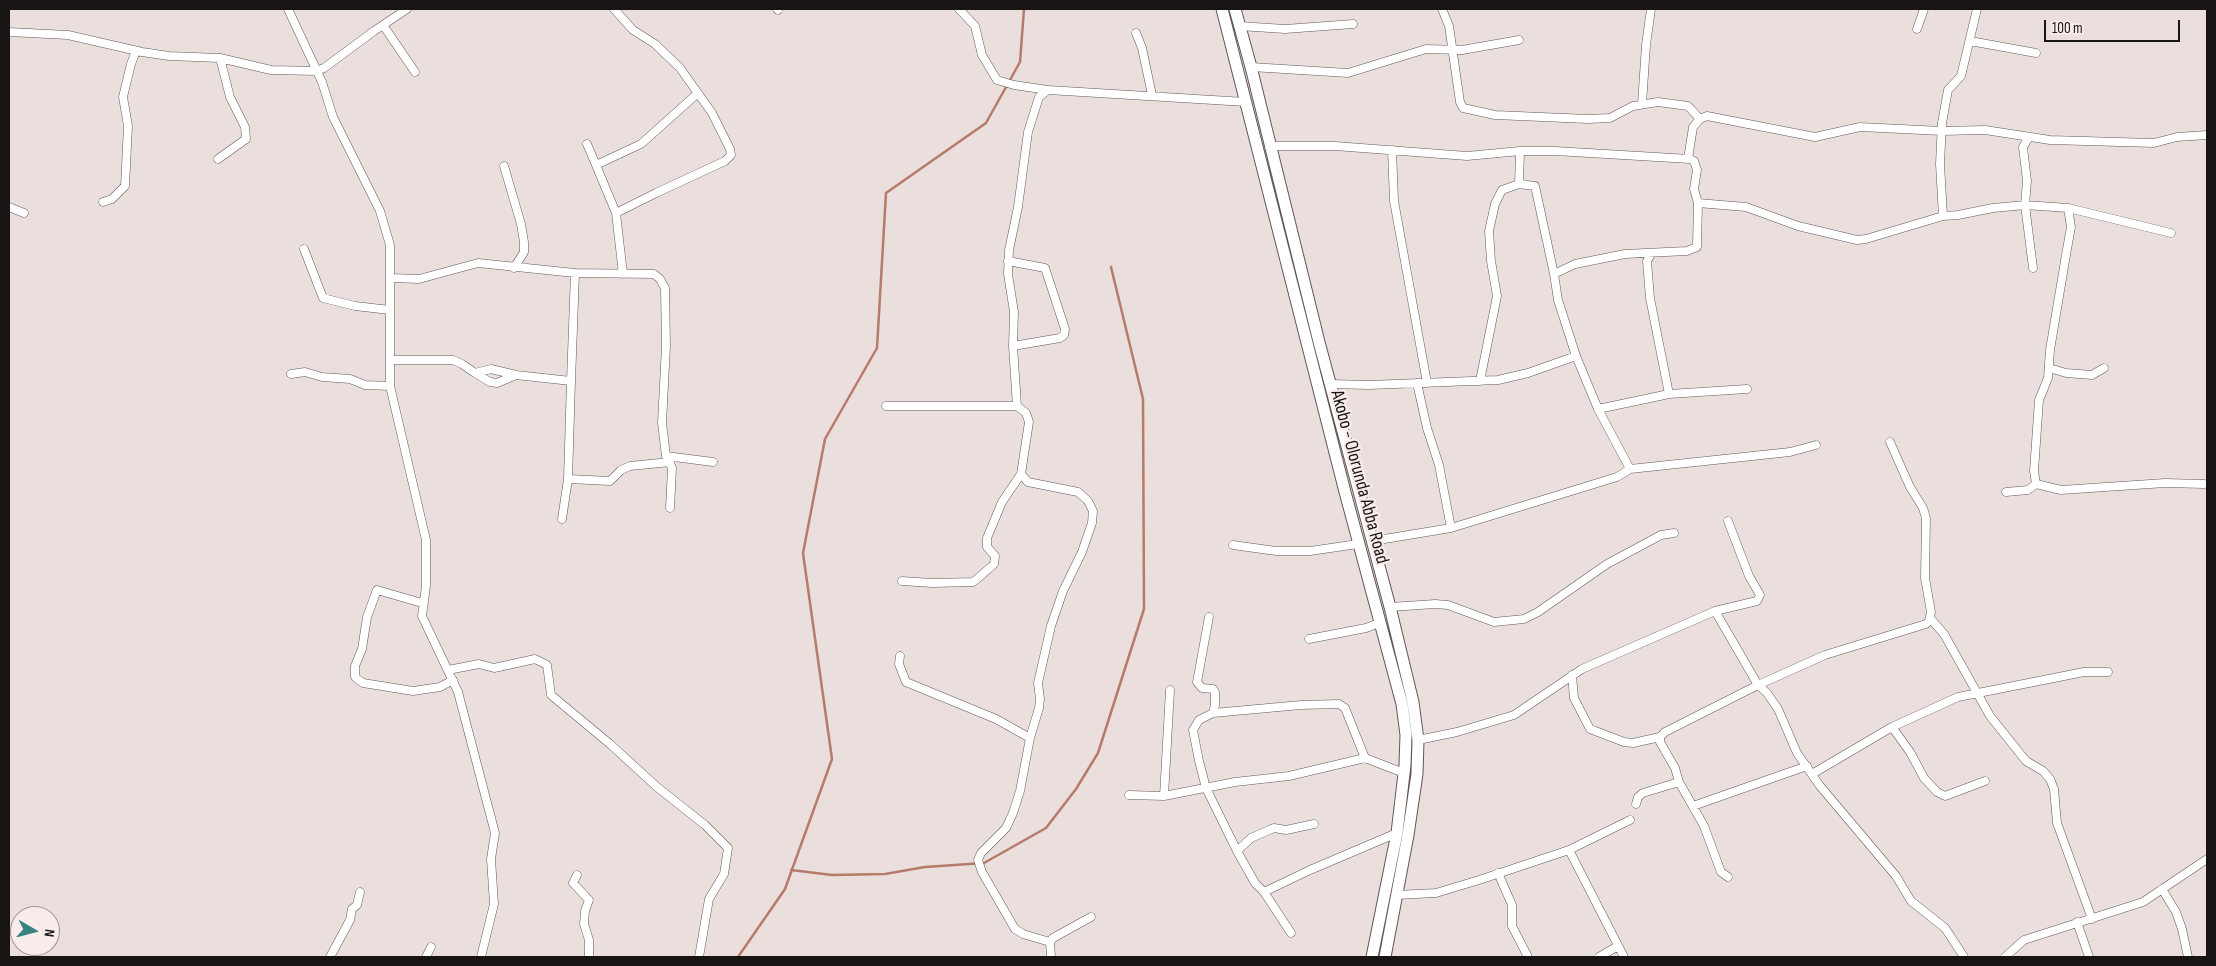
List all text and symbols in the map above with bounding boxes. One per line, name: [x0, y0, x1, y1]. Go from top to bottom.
scale bar: [2046, 10, 2182, 42]
text: 100 m: [2052, 19, 2083, 38]
street label: Akobo - Olorunda Abba Road: [1325, 388, 1393, 566]
north arrow: [10, 906, 60, 956]
text: N: [40, 928, 58, 938]

